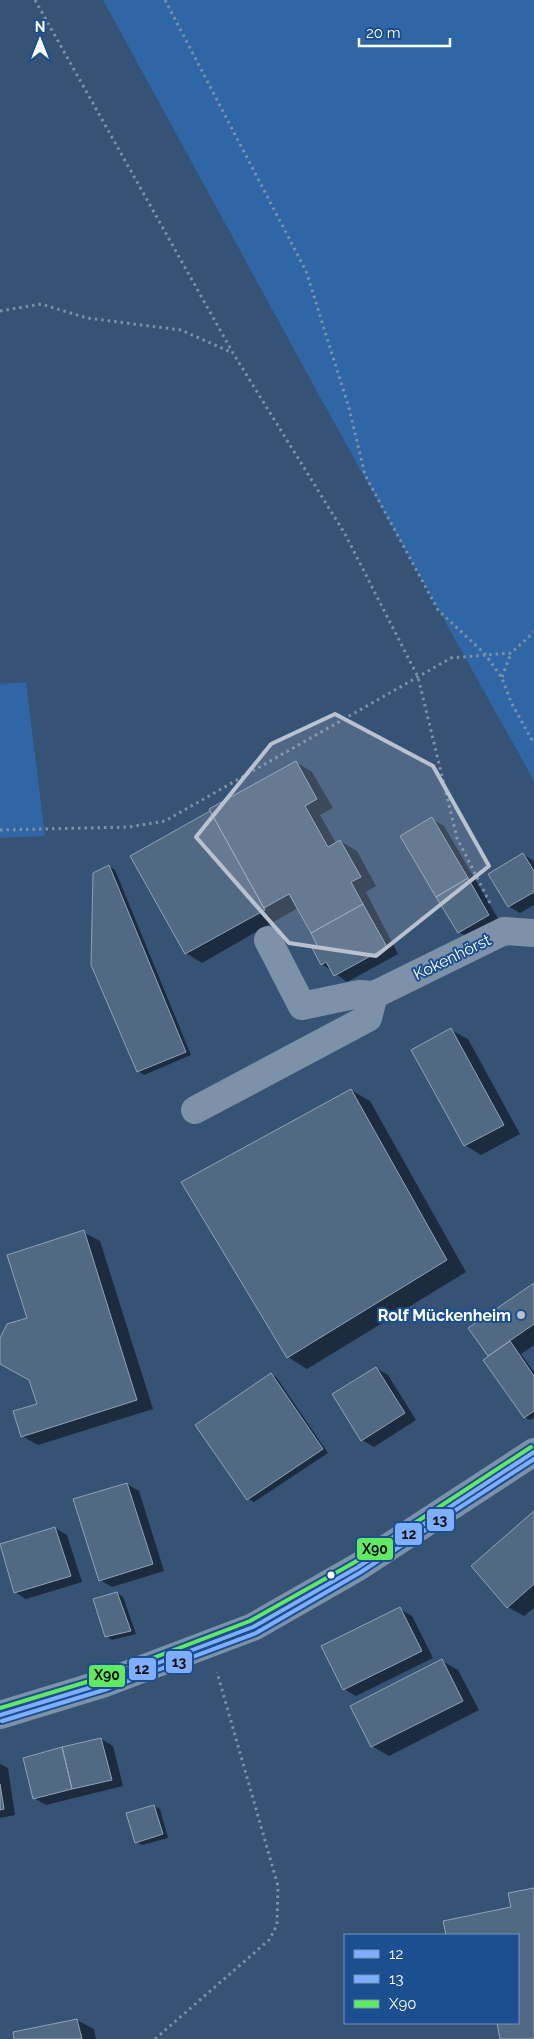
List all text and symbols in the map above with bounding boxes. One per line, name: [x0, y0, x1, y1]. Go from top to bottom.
north arrow: [15, 15, 65, 65]
scale bar: [359, 15, 450, 47]
text: N: [35, 19, 45, 35]
text: 20 m: [366, 24, 401, 42]
street label: Kokenhörst: [410, 930, 494, 984]
place label: Rolf Mückenheim: [378, 1306, 511, 1325]
marker: Rolf Mückenheim: [515, 1309, 527, 1321]
line badge: 13: [426, 1508, 455, 1532]
text: 13: [433, 1512, 448, 1528]
line badge: 12: [394, 1522, 423, 1546]
text: 12: [402, 1526, 417, 1542]
line badge: X90: [356, 1537, 394, 1561]
text: X90: [361, 1541, 388, 1557]
unlabelled marker: [326, 1570, 336, 1580]
line badge: 13: [165, 1650, 193, 1674]
text: 13: [172, 1654, 187, 1670]
line badge: 12: [128, 1657, 157, 1681]
text: 12: [135, 1661, 150, 1677]
line badge: X90: [88, 1664, 126, 1688]
text: X90: [93, 1667, 120, 1683]
legend: [344, 1934, 519, 2024]
text: 12: [389, 1945, 403, 1963]
text: 13: [389, 1970, 403, 1988]
text: X90: [389, 1995, 416, 2013]

